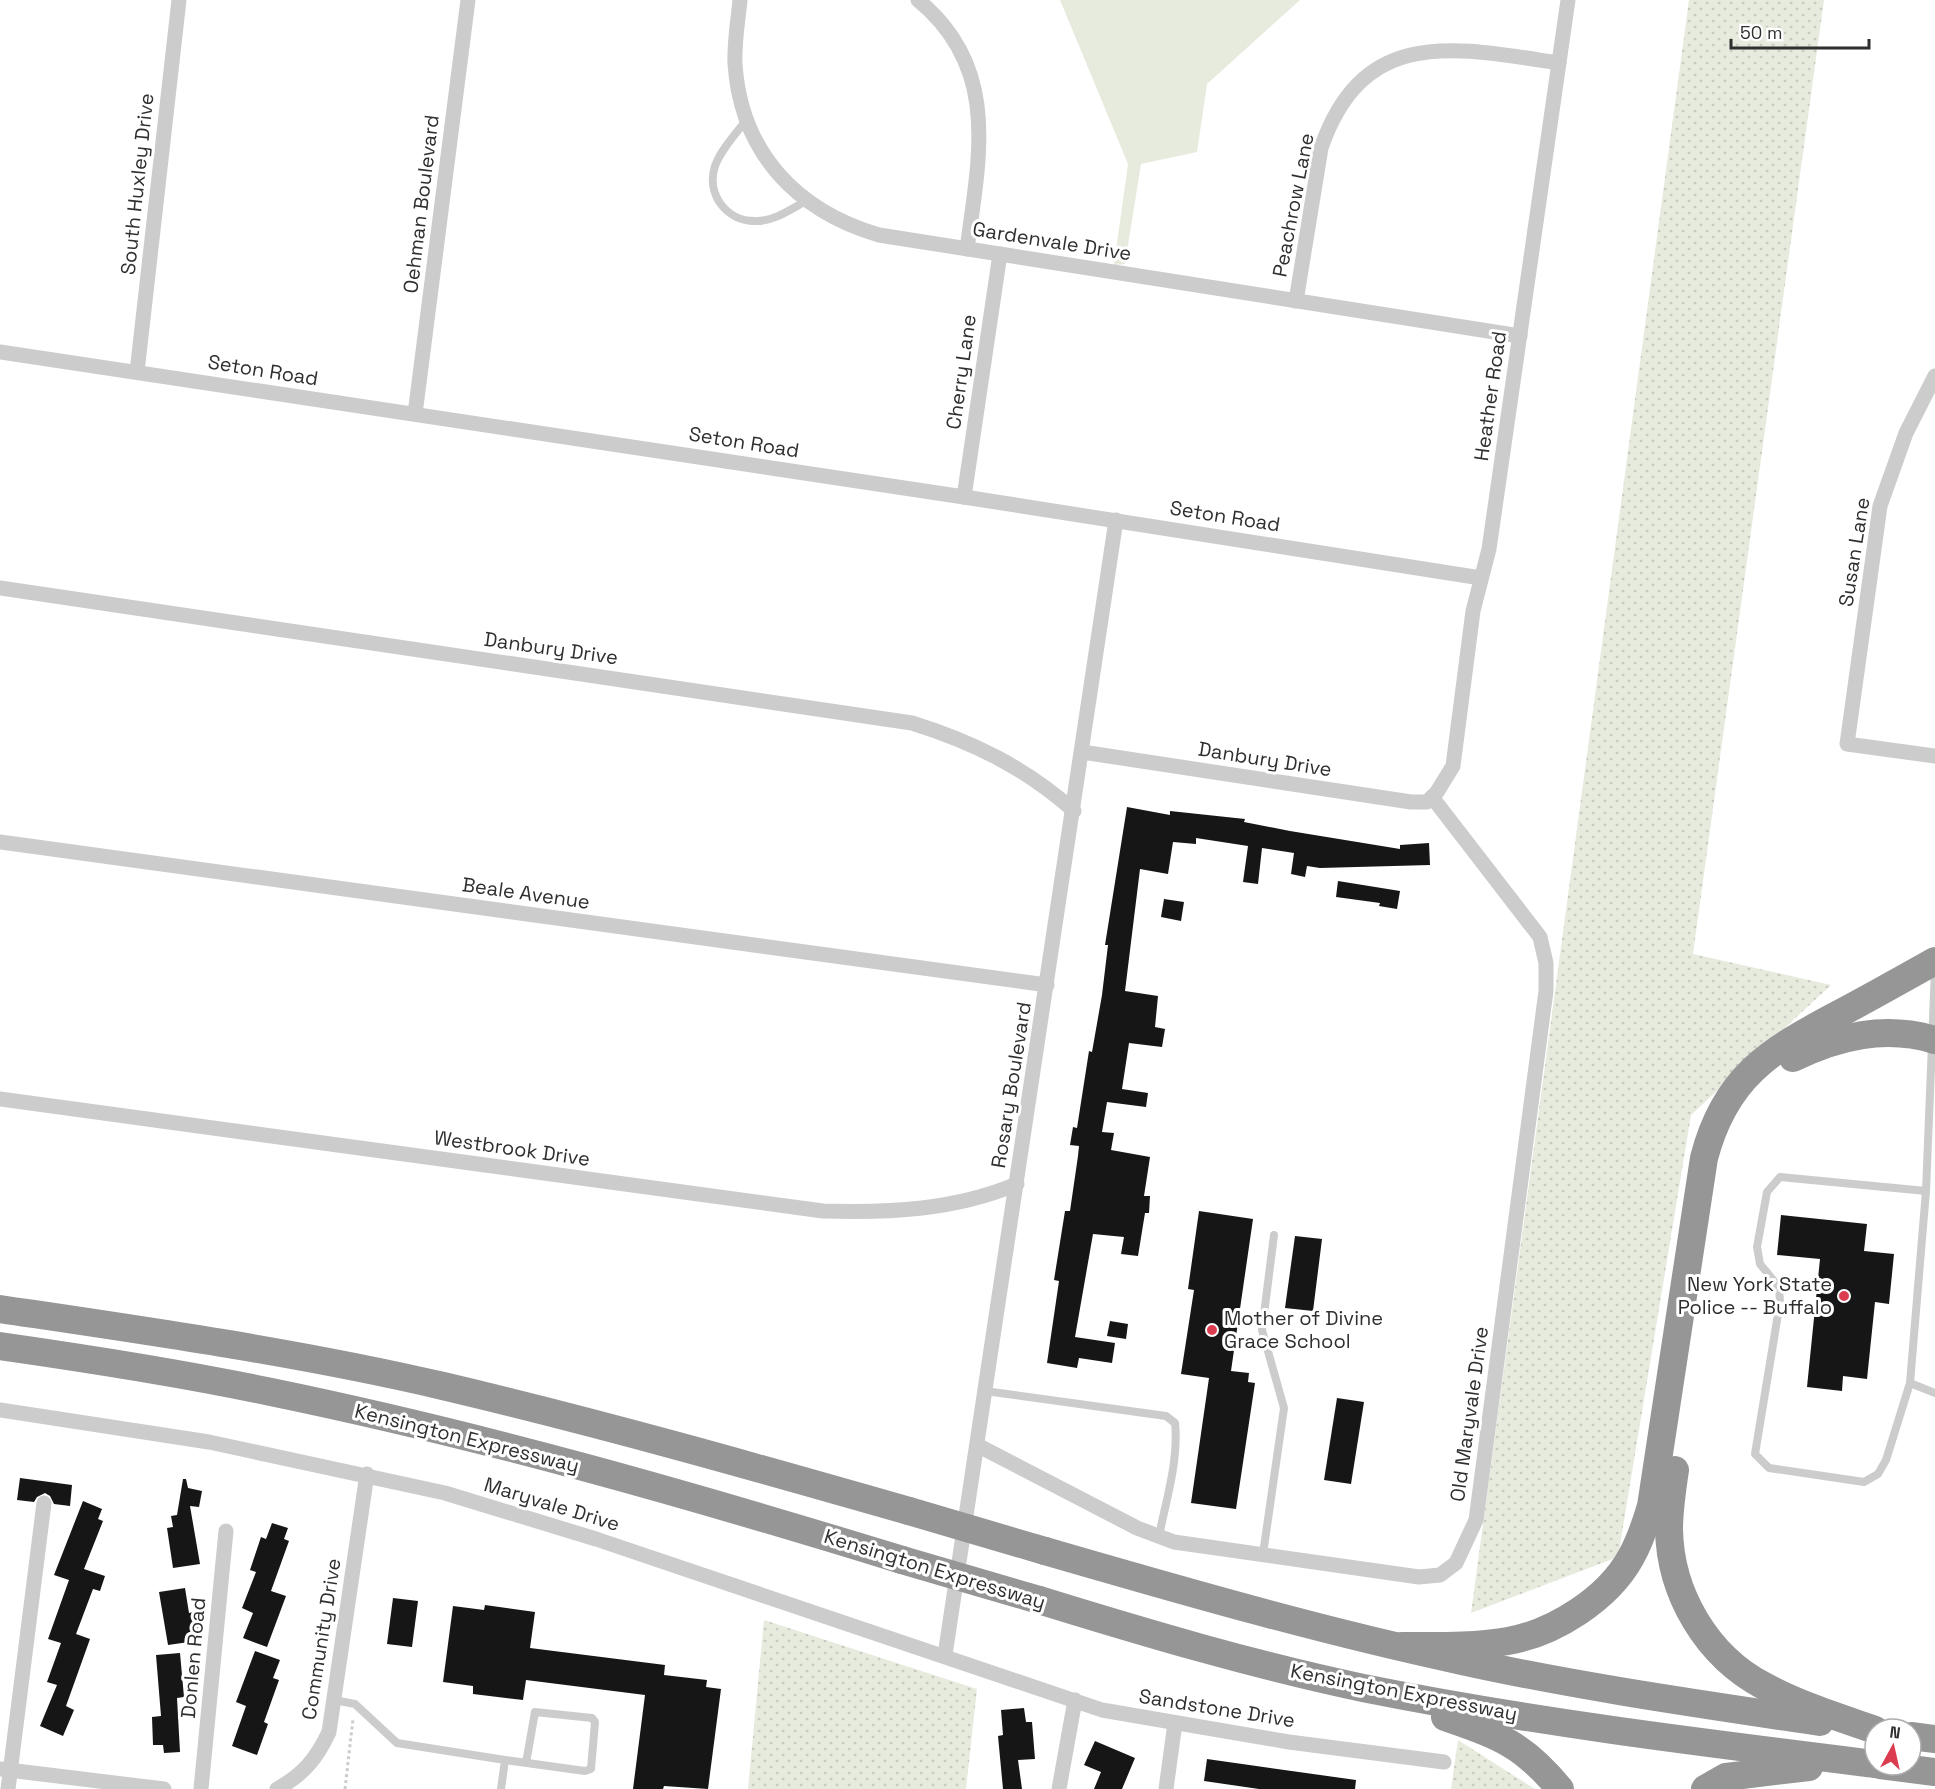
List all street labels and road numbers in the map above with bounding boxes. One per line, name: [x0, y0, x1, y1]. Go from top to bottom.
street label: South Huxley Drive: [115, 92, 159, 276]
street label: Oehman Boulevard: [397, 113, 445, 295]
street label: Peachrow Lane: [1266, 131, 1320, 279]
street label: Gardenvale Drive: [971, 216, 1133, 266]
street label: Cherry Lane: [940, 313, 982, 431]
street label: Heather Road: [1468, 329, 1512, 463]
street label: Seton Road: [206, 348, 320, 392]
street label: Seton Road: [687, 420, 801, 464]
street label: Seton Road: [1168, 494, 1282, 538]
street label: Susan Lane: [1833, 495, 1875, 609]
street label: Danbury Drive: [482, 626, 620, 670]
street label: Danbury Drive: [1196, 736, 1334, 782]
street label: Beale Avenue: [460, 871, 592, 915]
street label: Rosary Boulevard: [985, 1000, 1037, 1170]
street label: Westbrook Drive: [432, 1124, 592, 1172]
street label: Old Maryvale Drive: [1444, 1325, 1494, 1503]
street label: Kensington Expressway: [352, 1398, 582, 1478]
street label: Maryvale Drive: [481, 1471, 623, 1537]
street label: Kensington Expressway: [821, 1523, 1049, 1615]
street label: Community Drive: [295, 1556, 347, 1722]
street label: Donlen Road: [175, 1597, 211, 1719]
street label: Kensington Expressway: [1288, 1657, 1520, 1727]
street label: Sandstone Drive: [1137, 1683, 1297, 1733]

